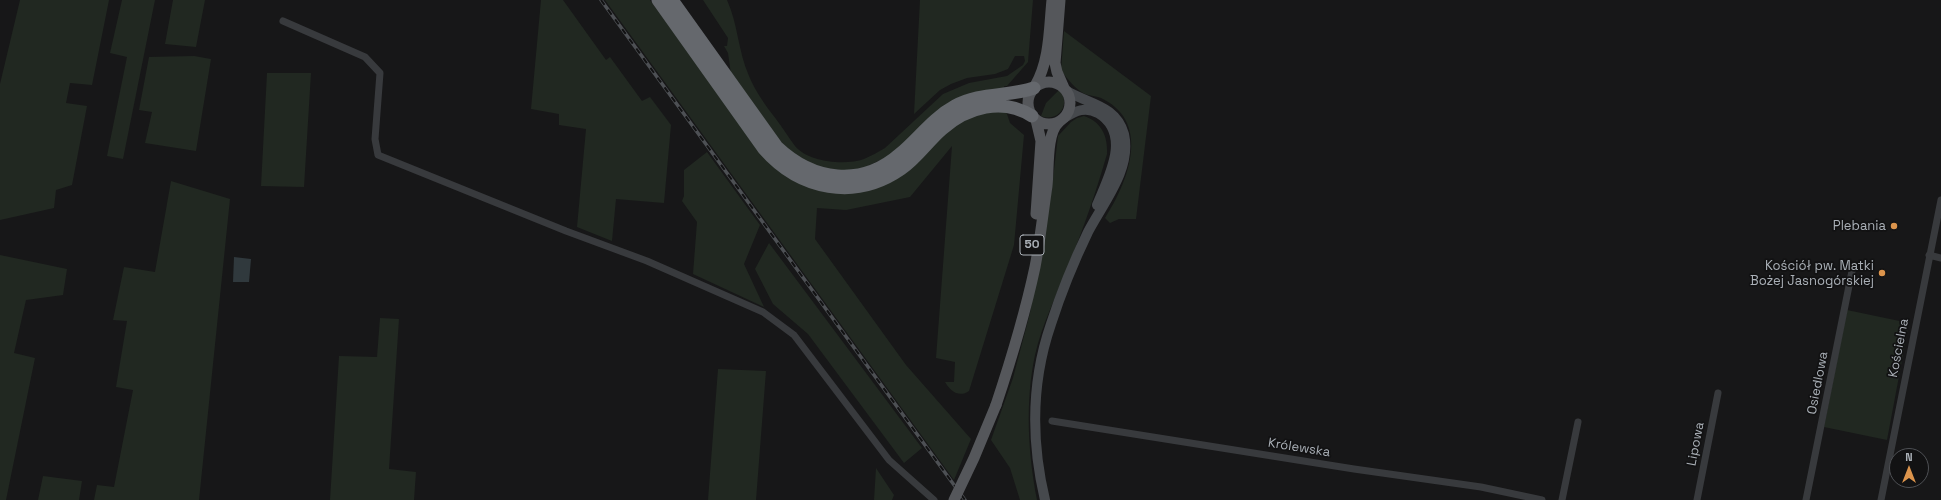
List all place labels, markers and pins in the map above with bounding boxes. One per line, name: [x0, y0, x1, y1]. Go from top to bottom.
place label: Plebania: [1833, 218, 1886, 234]
marker: Plebania: [1889, 221, 1899, 231]
place label: Kościół pw. Matki Bożej Jasnogórskiej: [1750, 258, 1874, 289]
marker: Kościół pw. Matki Bożej Jasnogórskiej: [1877, 268, 1887, 278]

